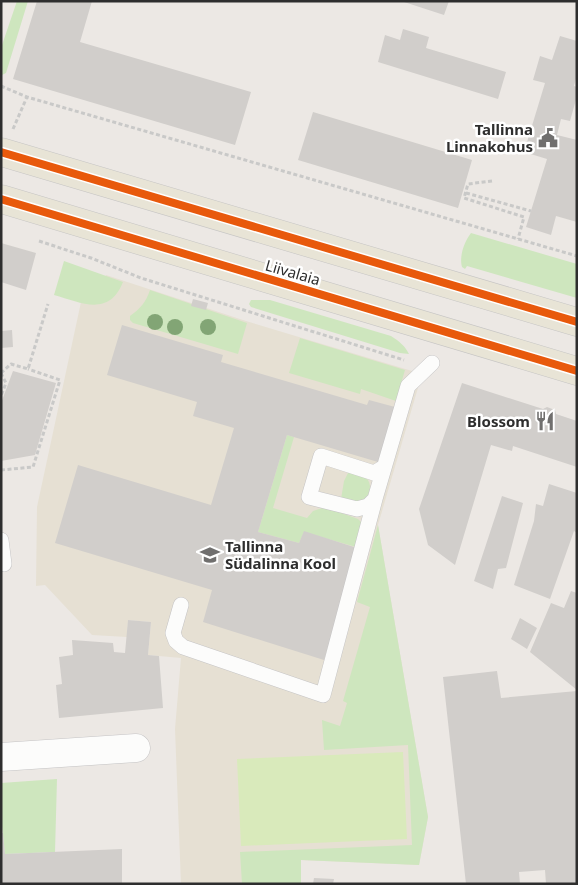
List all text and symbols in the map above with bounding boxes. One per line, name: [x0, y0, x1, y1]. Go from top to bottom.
place label: Tallinna Linnakohus: [446, 119, 533, 156]
public building icon: Tallinna Linnakohus: [537, 127, 559, 149]
street label: Liivalaia: [263, 255, 323, 289]
restaurant icon: Blossom: [534, 410, 556, 432]
place label: Blossom: [467, 411, 530, 431]
place label: Tallinna Südalinna Kool: [225, 536, 336, 573]
school or university icon: Tallinna Südalinna Kool: [199, 544, 221, 566]

